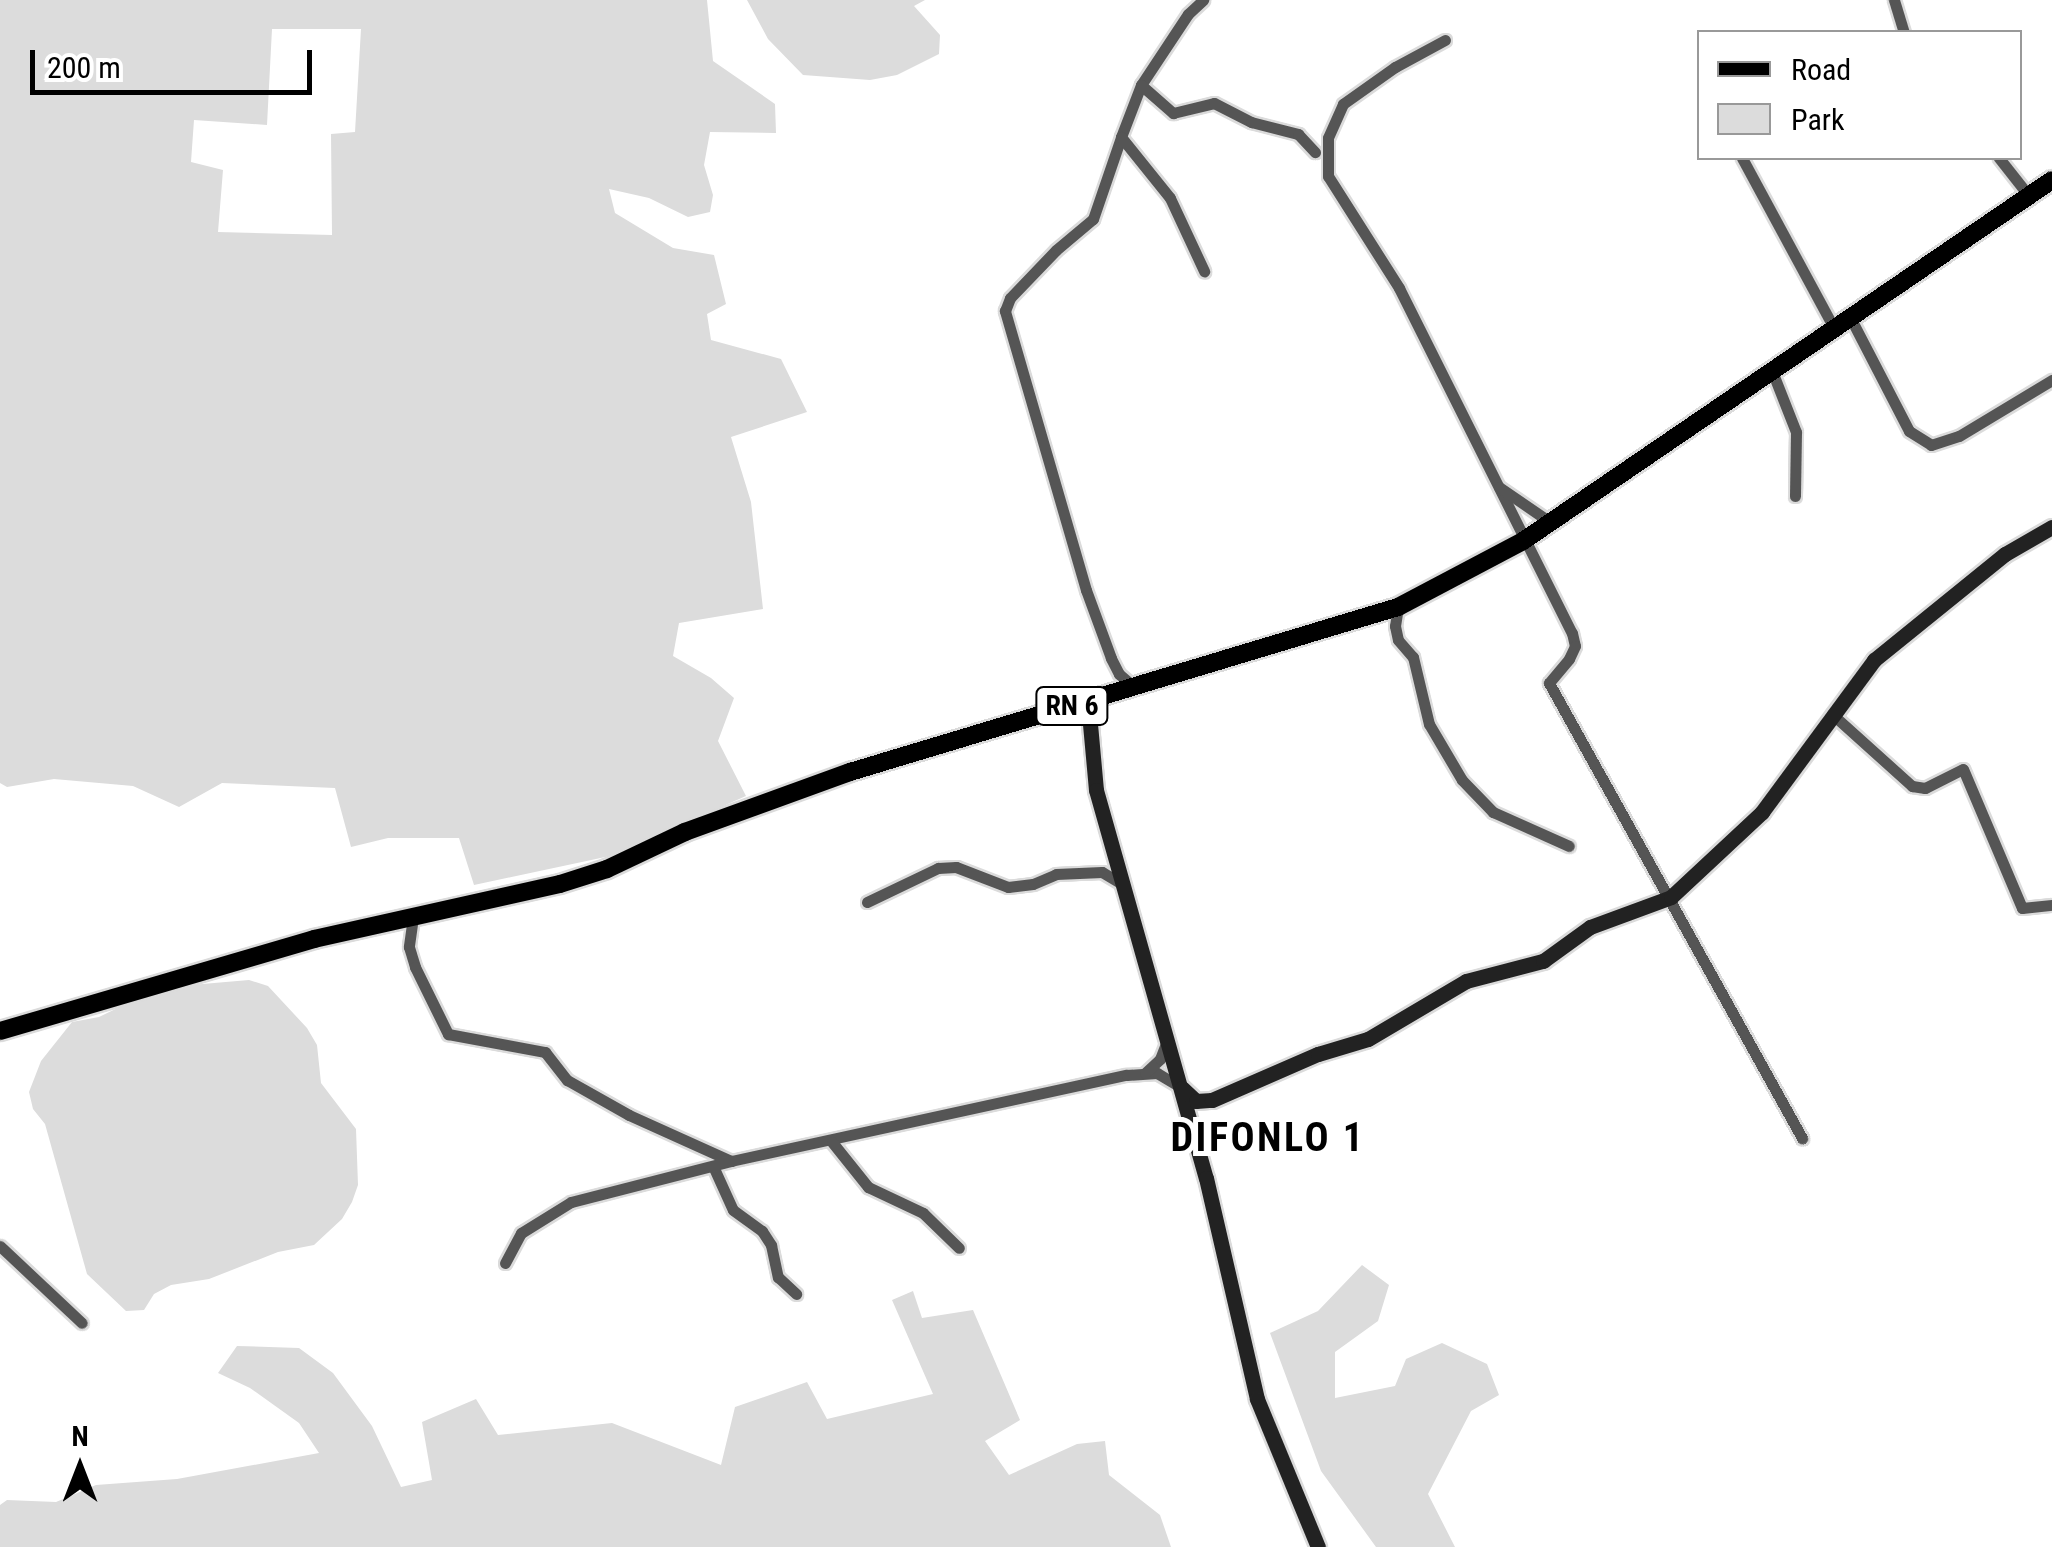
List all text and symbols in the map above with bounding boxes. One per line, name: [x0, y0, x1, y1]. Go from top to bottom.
scale bar: [35, 30, 318, 92]
legend: [1697, 30, 2022, 160]
text: 200 m: [47, 50, 121, 85]
text: Road: [1791, 52, 1851, 87]
text: Park: [1791, 102, 1845, 137]
road number: RN 6: [1034, 683, 1110, 729]
district label: DIFONLO 1: [1170, 1114, 1366, 1162]
north arrow: [30, 1417, 130, 1517]
text: N: [71, 1420, 89, 1453]

